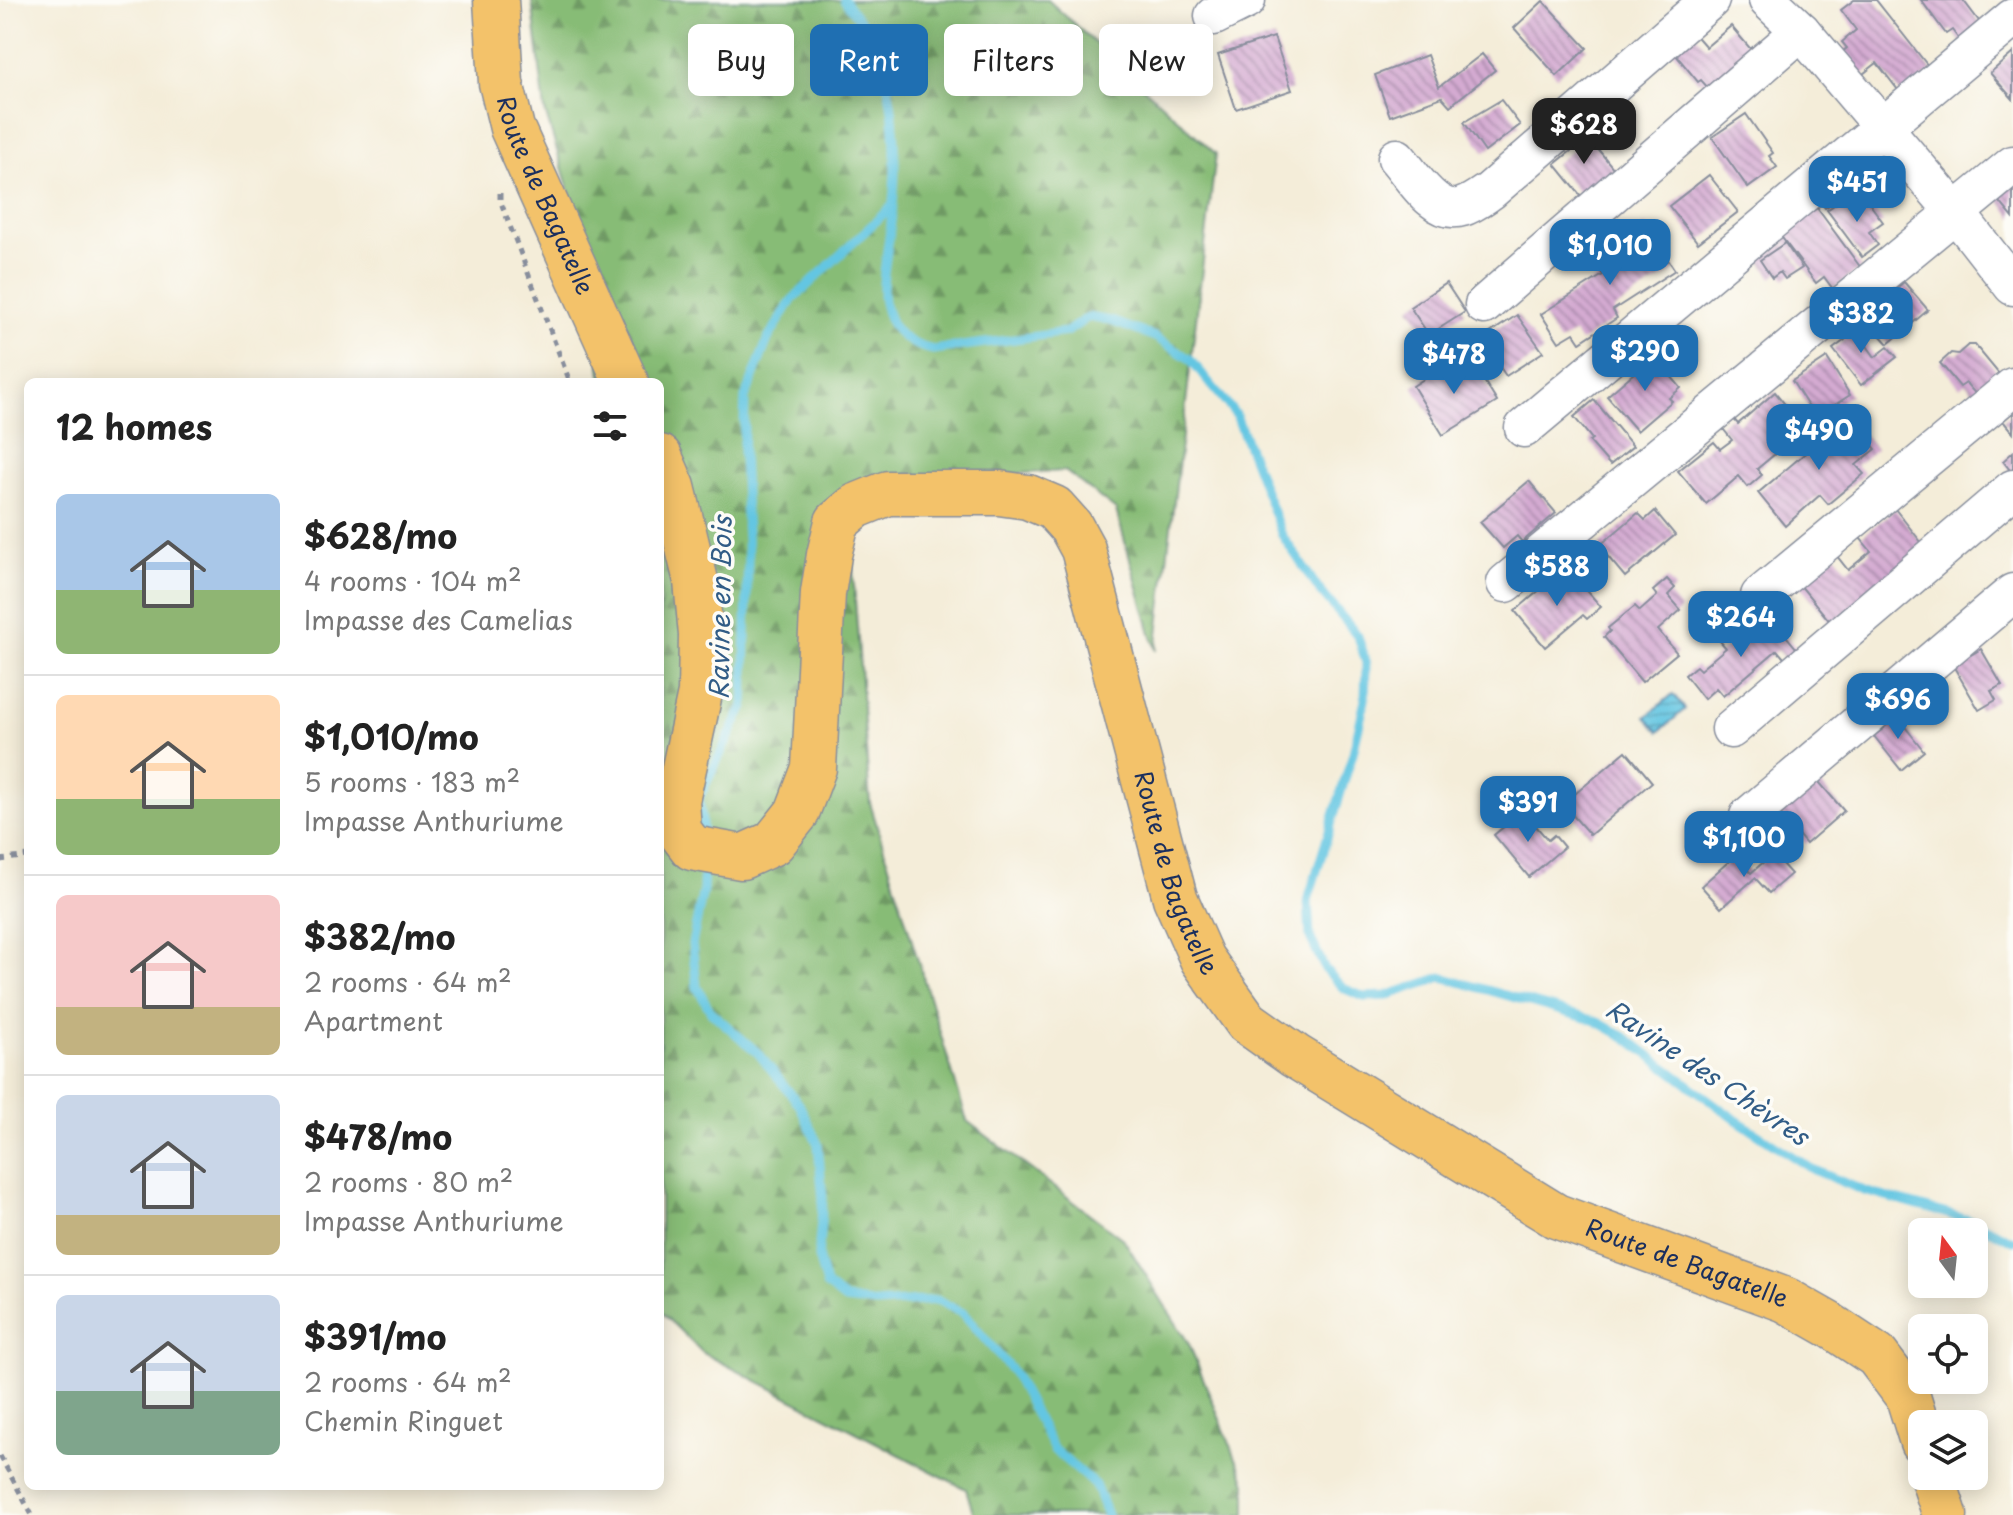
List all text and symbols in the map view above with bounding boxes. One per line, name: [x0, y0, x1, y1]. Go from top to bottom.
chip: Buy: [688, 24, 794, 96]
chip: Rent: [810, 24, 928, 96]
chip: Filters: [944, 24, 1083, 96]
chip: New: [1099, 24, 1213, 96]
street label: Route de Bagatelle: [489, 92, 605, 300]
pin: $628: [1537, 98, 1631, 166]
text: $628: [1550, 104, 1618, 143]
pin: $451: [1810, 156, 1904, 224]
text: $451: [1827, 162, 1887, 201]
pin: $1,010: [1545, 219, 1675, 287]
text: $1,010: [1568, 225, 1652, 264]
pin: $382: [1814, 287, 1908, 355]
text: $382: [1828, 293, 1894, 332]
pin: $290: [1598, 325, 1692, 393]
pin: $478: [1407, 328, 1501, 396]
text: $290: [1610, 331, 1680, 370]
text: $478: [1422, 334, 1486, 373]
text: 12 homes: [56, 400, 212, 452]
icon: filters: [588, 404, 632, 448]
pin: $490: [1772, 404, 1866, 472]
text: $490: [1784, 410, 1854, 449]
text: $628/mo: [304, 509, 457, 561]
water label: Ravine en Bois: [698, 514, 741, 700]
icon: home: [120, 526, 216, 622]
pin: $588: [1510, 540, 1604, 608]
text: $588: [1524, 546, 1590, 585]
text: 4 rooms · 104 m²: [304, 561, 522, 600]
pin: $264: [1694, 591, 1788, 659]
text: $264: [1706, 597, 1776, 636]
text: Impasse des Camelias: [304, 600, 573, 639]
pin: $696: [1851, 673, 1945, 741]
text: $696: [1865, 679, 1931, 718]
text: $1,010/mo: [304, 710, 479, 762]
icon: home: [120, 727, 216, 823]
text: 5 rooms · 183 m²: [304, 762, 520, 801]
street label: Route de Bagatelle: [1126, 766, 1228, 981]
pin: $391: [1481, 776, 1575, 844]
text: $391: [1498, 782, 1558, 821]
text: Impasse Anthuriume: [304, 801, 564, 840]
pin: $1,100: [1679, 811, 1809, 879]
text: $1,100: [1702, 817, 1786, 856]
text: $382/mo: [304, 910, 456, 962]
icon: home: [120, 927, 216, 1023]
text: 2 rooms · 64 m²: [304, 962, 512, 1001]
water label: Ravine des Chèvres: [1598, 989, 1819, 1156]
text: Apartment: [304, 1001, 443, 1040]
text: $478/mo: [304, 1110, 452, 1162]
icon: home: [120, 1127, 216, 1223]
text: 2 rooms · 80 m²: [304, 1162, 513, 1201]
text: Impasse Anthuriume: [304, 1201, 564, 1240]
street label: Route de Bagatelle: [1581, 1208, 1794, 1315]
north arrow: [1908, 1218, 1988, 1298]
map controls: [1908, 1218, 1988, 1490]
text: $391/mo: [304, 1310, 447, 1362]
button: locate: [1908, 1314, 1988, 1394]
icon: home: [120, 1327, 216, 1423]
text: 2 rooms · 64 m²: [304, 1362, 512, 1401]
text: Chemin Ringuet: [304, 1401, 503, 1440]
button: layers: [1908, 1410, 1988, 1490]

